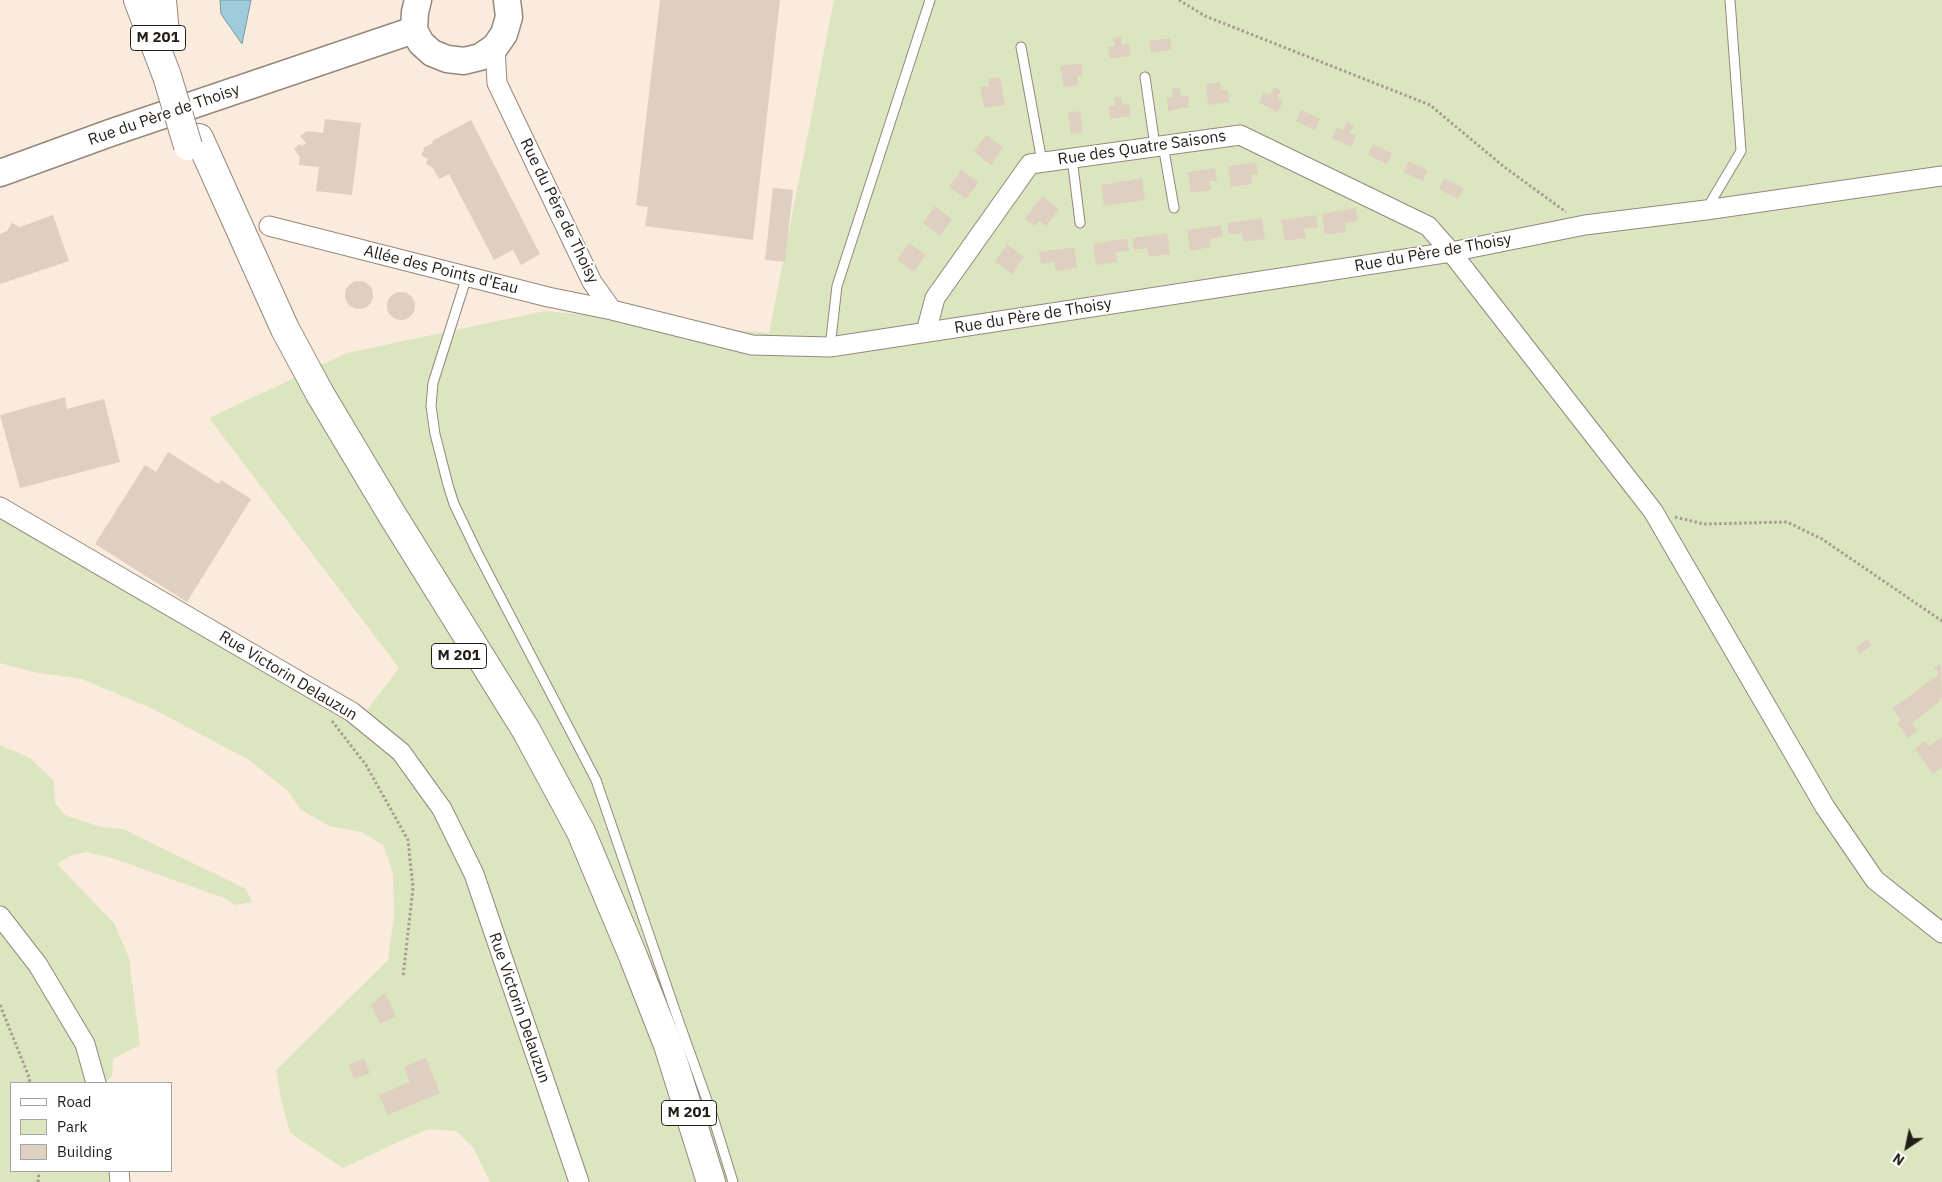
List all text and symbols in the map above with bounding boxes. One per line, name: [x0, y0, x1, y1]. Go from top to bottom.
road number: M 201: [130, 26, 186, 50]
street label: Rue du Père de Thoisy: [86, 80, 242, 150]
street label: Rue des Quatre Saisons: [1057, 127, 1227, 169]
street label: Rue du Père de Thoisy: [516, 135, 602, 287]
street label: Rue du Père de Thoisy: [1353, 230, 1513, 276]
street label: Allée des Points d'Eau: [362, 242, 520, 298]
street label: Rue du Père de Thoisy: [953, 294, 1113, 338]
street label: Rue Victorin Delauzun: [215, 627, 361, 725]
road number: M 201: [432, 644, 486, 668]
street label: Rue Victorin Delauzun: [484, 930, 554, 1086]
legend: [10, 1082, 172, 1172]
text: Road: [57, 1092, 92, 1111]
road number: M 201: [662, 1100, 716, 1126]
text: Park: [57, 1117, 87, 1136]
north arrow: [1882, 1122, 1932, 1172]
text: Building: [57, 1142, 112, 1161]
text: N: [1889, 1149, 1908, 1170]

